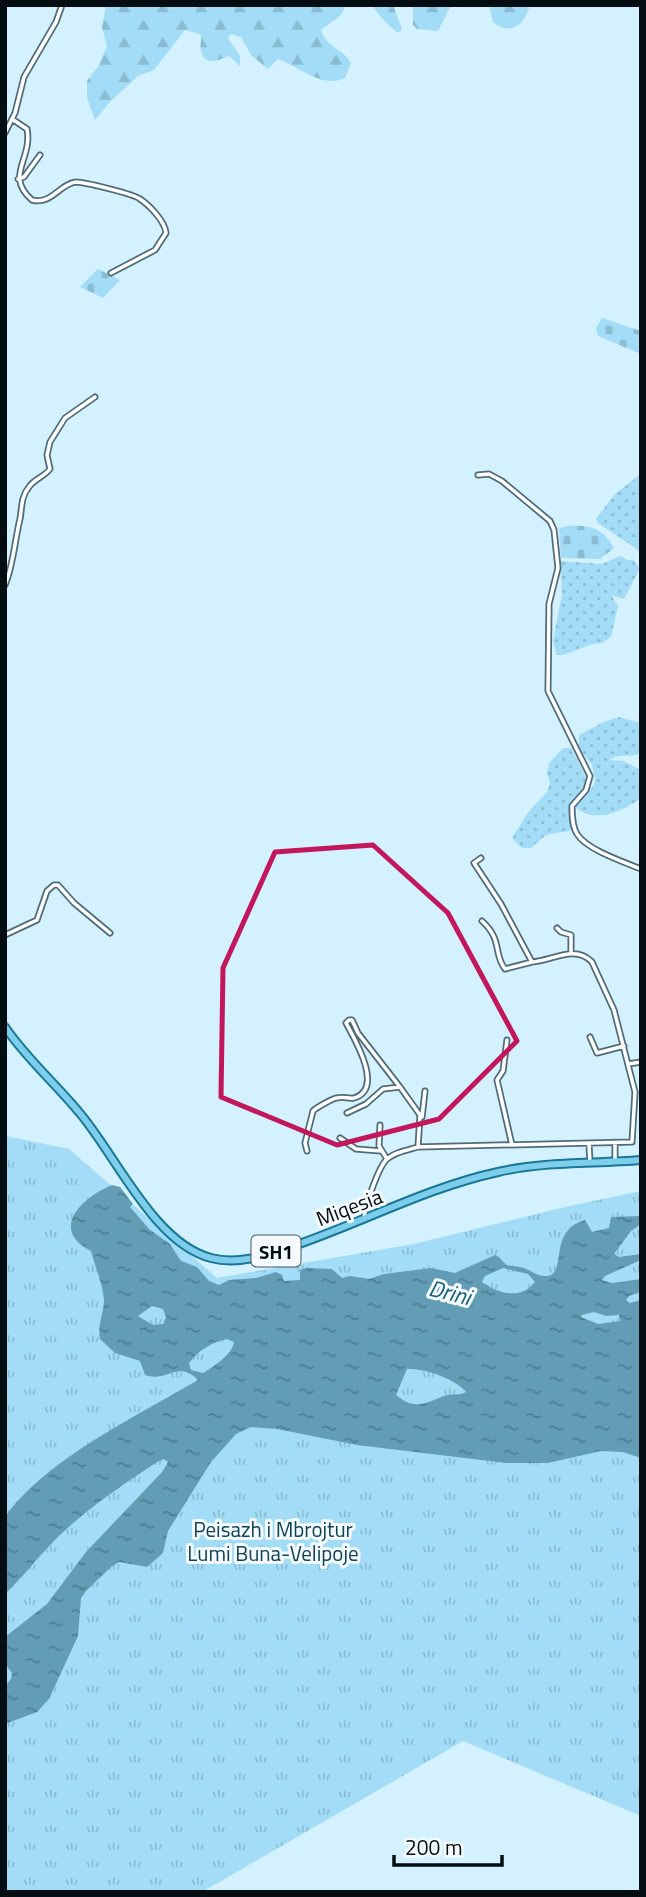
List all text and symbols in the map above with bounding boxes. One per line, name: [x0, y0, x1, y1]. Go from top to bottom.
street label: Miqesia: [311, 1180, 387, 1234]
road number: SH1: [252, 1236, 300, 1266]
water label: Drini: [425, 1270, 477, 1315]
park label: Peisazh i Mbrojtur Lumi Buna-Velipoje: [187, 1513, 359, 1569]
scale bar: [394, 1824, 503, 1868]
text: 200 m: [405, 1831, 462, 1863]

